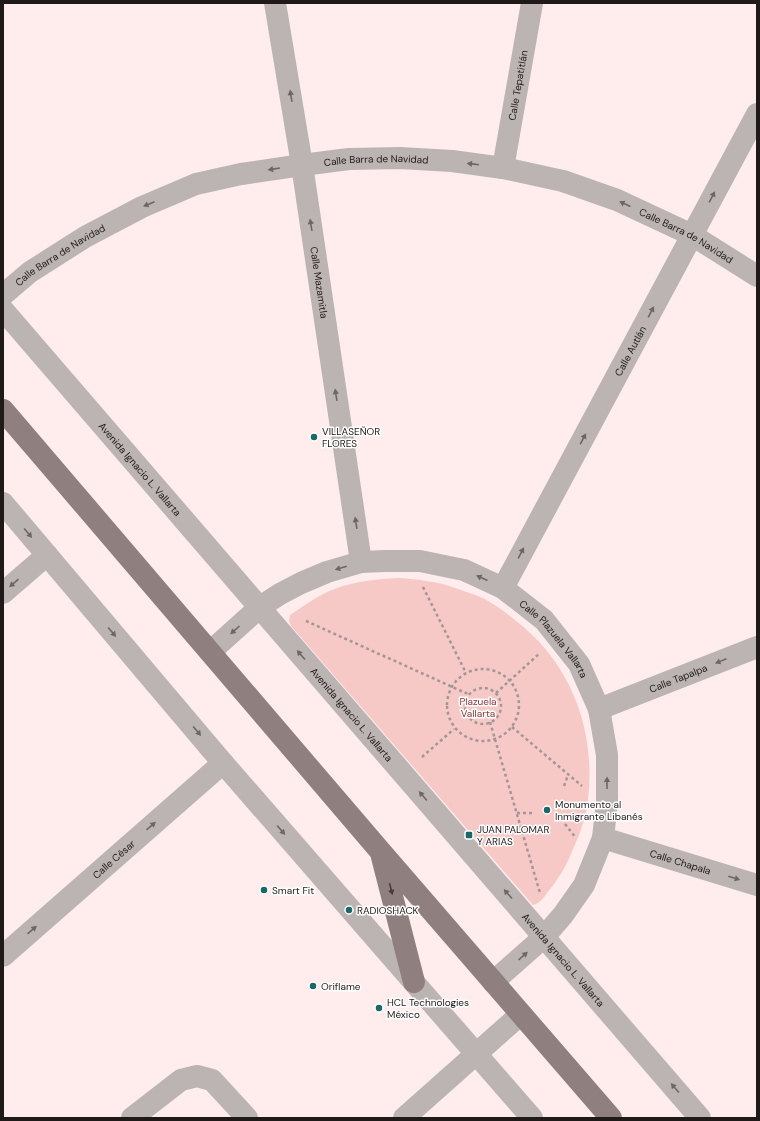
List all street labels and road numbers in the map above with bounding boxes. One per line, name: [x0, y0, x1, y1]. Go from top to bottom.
street label: Calle Tepatitlán: [505, 49, 531, 122]
street label: Calle Barra de Navidad: [323, 152, 429, 169]
street label: Calle Barra de Navidad: [637, 205, 735, 266]
street label: Calle Barra de Navidad: [12, 222, 108, 289]
street label: Calle Mazamitla: [307, 246, 331, 319]
street label: Calle Autlán: [612, 324, 649, 378]
street label: Avenida Ignacio L. Vallarta: [96, 420, 184, 519]
street label: Calle Plazuela Vallarta: [517, 597, 590, 680]
street label: Calle Tapalpa: [647, 661, 709, 696]
street label: Avenida Ignacio L. Vallarta: [307, 665, 395, 764]
street label: Calle César: [90, 837, 138, 882]
street label: Calle Chapala: [648, 847, 712, 878]
street label: Avenida Ignacio L. Vallarta: [519, 910, 607, 1010]

